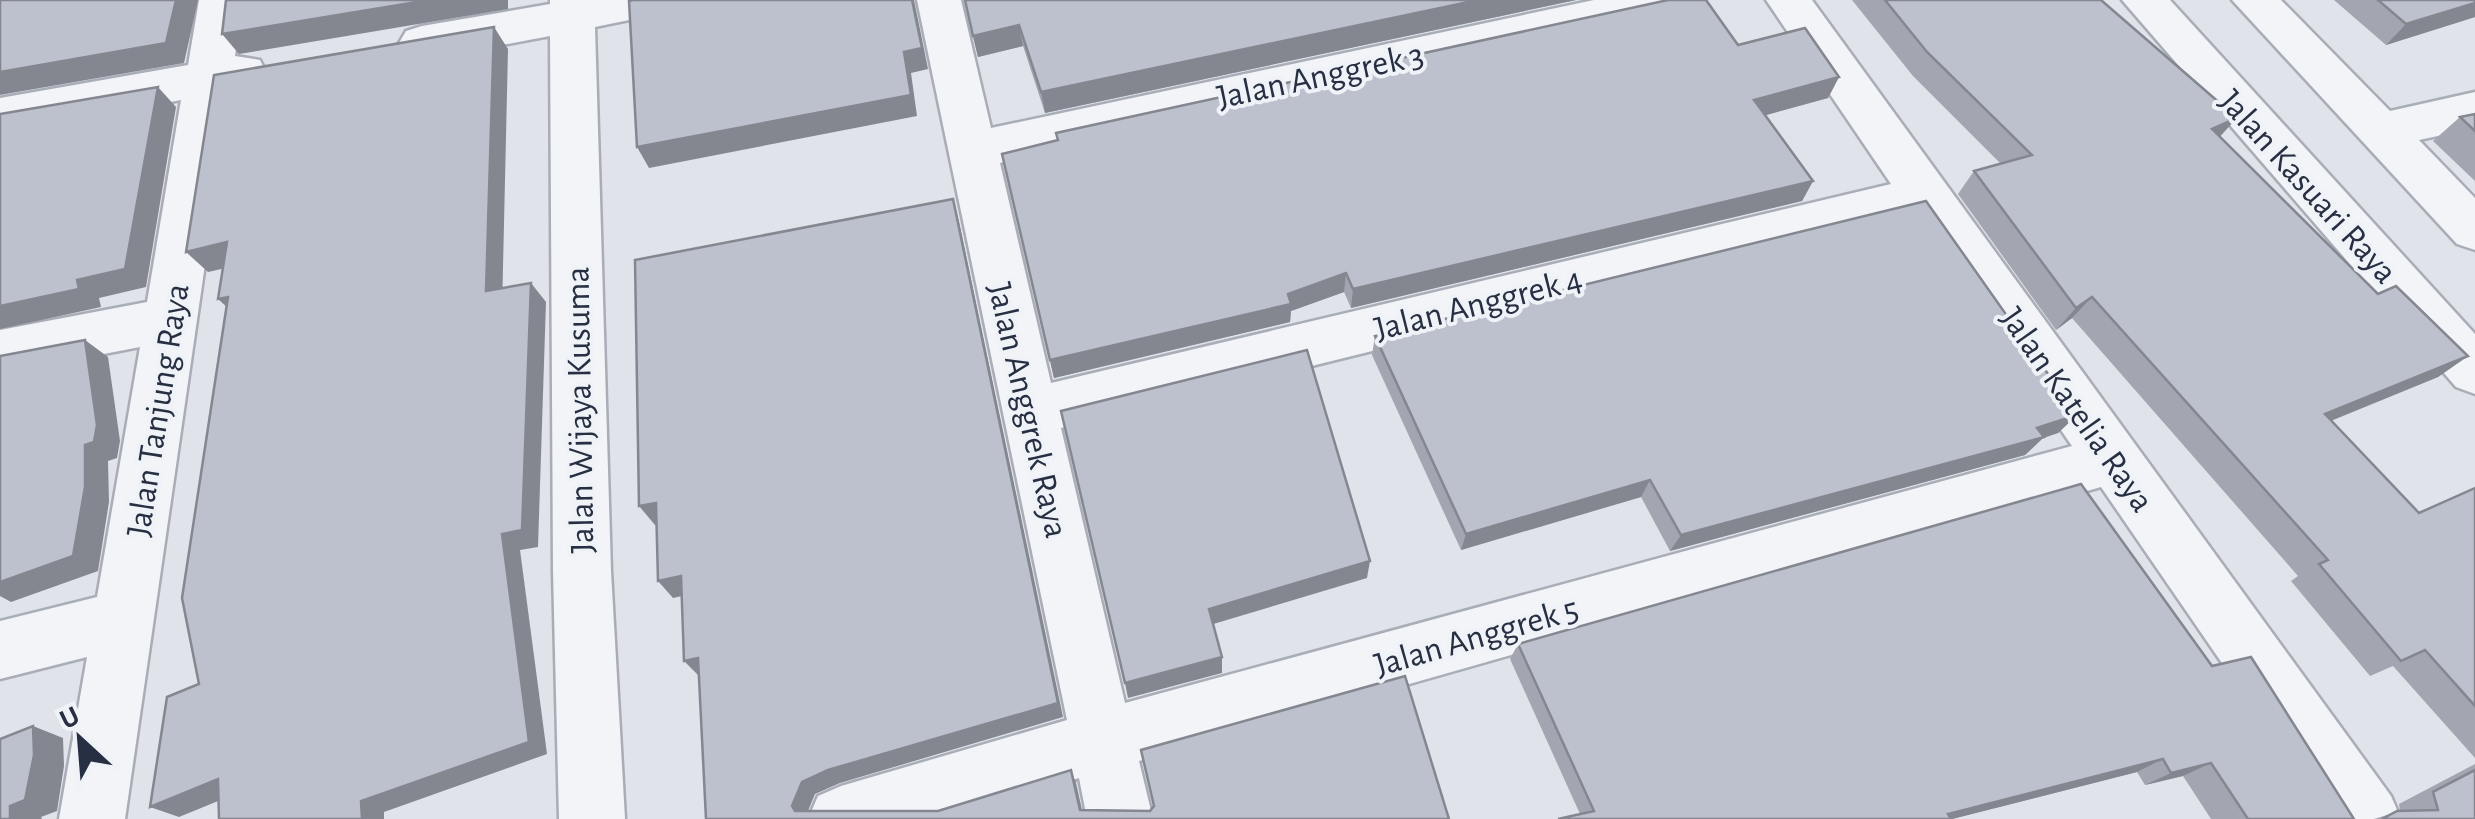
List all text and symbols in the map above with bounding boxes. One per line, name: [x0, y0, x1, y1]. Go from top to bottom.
street label: Jalan Anggrek 3: [1214, 37, 1427, 115]
street label: Jalan Kasuari Raya: [2212, 84, 2403, 290]
street label: Jalan Anggrek 4: [1371, 262, 1586, 347]
street label: Jalan Wijaya Kusuma: [561, 266, 600, 554]
street label: Jalan Anggrek Raya: [981, 279, 1074, 541]
street label: Jalan Tanjung Raya: [121, 281, 196, 539]
street label: Jalan Katelia Raya: [1993, 301, 2160, 518]
street label: Jalan Anggrek 5: [1370, 592, 1582, 683]
north arrow: [30, 689, 130, 789]
text: U: [56, 702, 84, 735]

